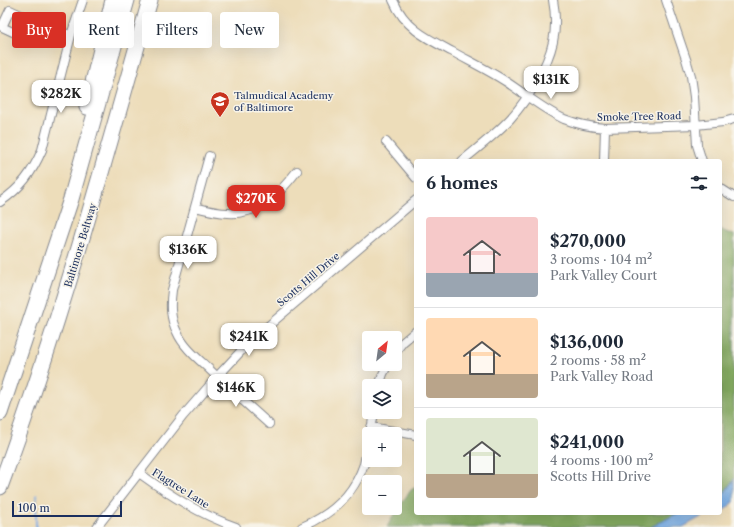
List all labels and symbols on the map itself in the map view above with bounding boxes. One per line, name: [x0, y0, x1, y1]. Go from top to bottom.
pin: $131K: [523, 66, 579, 100]
pin: $282K: [33, 80, 89, 114]
place label: Talmudical Academy of Baltimore: [234, 89, 334, 114]
school or university icon: Talmudical Academy of Baltimore: [209, 90, 231, 118]
street label: Smoke Tree Road: [597, 109, 681, 124]
pin: $270K: [228, 185, 284, 219]
street label: Baltimore Beltway: [62, 201, 100, 289]
pin: $136K: [160, 236, 216, 270]
street label: Scotts Hill Drive: [274, 249, 343, 309]
pin: $241K: [221, 323, 277, 357]
north arrow: [362, 331, 402, 371]
pin: $146K: [208, 374, 264, 408]
street label: Flagtree Lane: [150, 466, 212, 511]
scale bar: [12, 499, 122, 518]

